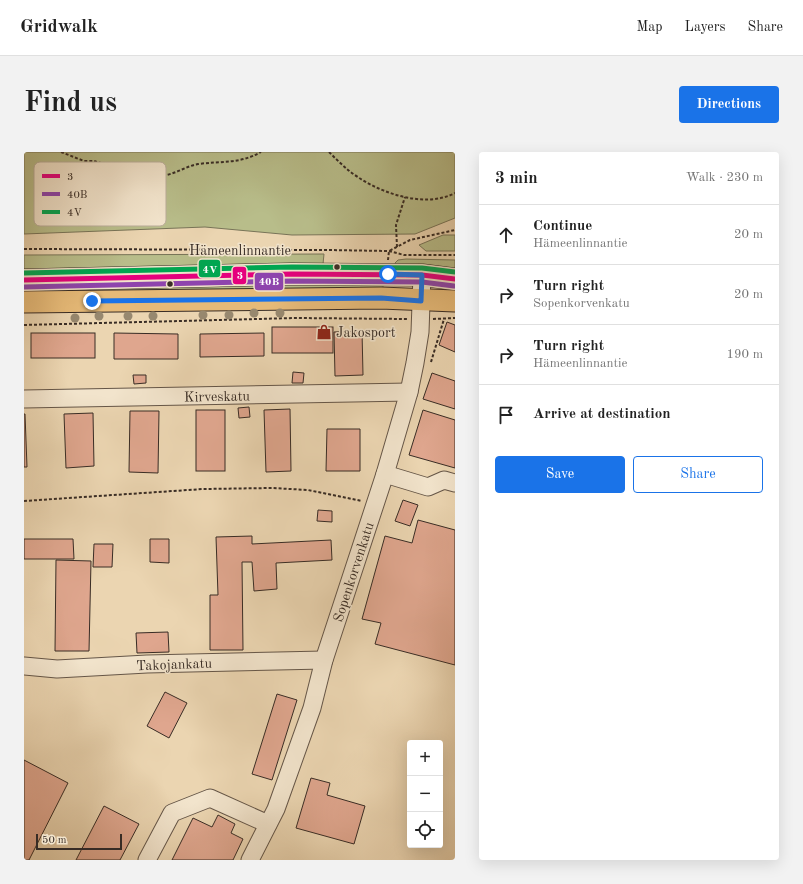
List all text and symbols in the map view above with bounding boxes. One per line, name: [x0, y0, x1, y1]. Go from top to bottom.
text: Gridwalk: [20, 18, 98, 37]
text: Map: [637, 20, 663, 34]
text: Layers: [685, 20, 726, 34]
text: Share: [748, 20, 783, 34]
button: Directions: [679, 86, 779, 123]
text: Find us: [24, 90, 117, 118]
legend: [34, 162, 166, 226]
text: 3 min: [495, 170, 538, 187]
text: Walk · 230 m: [686, 171, 763, 184]
text: 3: [67, 172, 73, 183]
text: 40B: [67, 190, 87, 201]
text: 4V: [67, 208, 82, 219]
text: Continue: [533, 219, 592, 234]
icon: ahead: [495, 224, 517, 246]
text: 20 m: [734, 228, 763, 241]
text: Hämeenlinnantie: [533, 237, 628, 250]
street label: Hämeenlinnantie: [189, 244, 291, 258]
line badge: 4V: [198, 259, 221, 278]
unlabelled marker: [332, 262, 342, 272]
text: 4V: [203, 265, 218, 276]
route start: [379, 265, 397, 283]
line badge: 3: [232, 266, 247, 285]
text: 3: [237, 271, 243, 282]
line badge: 40B: [254, 272, 284, 291]
text: 40B: [259, 277, 279, 288]
unlabelled marker: [165, 279, 175, 289]
text: Turn right: [533, 279, 604, 294]
icon: right: [495, 284, 517, 306]
text: 20 m: [734, 288, 763, 301]
route end: [83, 292, 101, 310]
text: Sopenkorvenkatu: [533, 297, 630, 310]
shop icon: Jakosport: [315, 323, 333, 341]
place label: Jakosport: [336, 326, 396, 340]
text: Turn right: [533, 339, 604, 354]
icon: right: [495, 344, 517, 366]
text: 190 m: [726, 348, 763, 361]
text: Hämeenlinnantie: [533, 357, 628, 370]
street label: Kirveskatu: [184, 389, 251, 405]
icon: arrive: [495, 404, 517, 426]
text: Arrive at destination: [533, 407, 671, 422]
button: Save: [495, 456, 625, 493]
button: Share: [633, 456, 763, 493]
street label: Sopenkorvenkatu: [331, 520, 377, 624]
street label: Takojankatu: [136, 657, 213, 673]
map controls: [407, 740, 443, 848]
button: +: [407, 740, 443, 776]
button: −: [407, 776, 443, 812]
button: locate: [407, 812, 443, 848]
scale bar: [36, 832, 122, 851]
text: 50 m: [42, 835, 67, 846]

